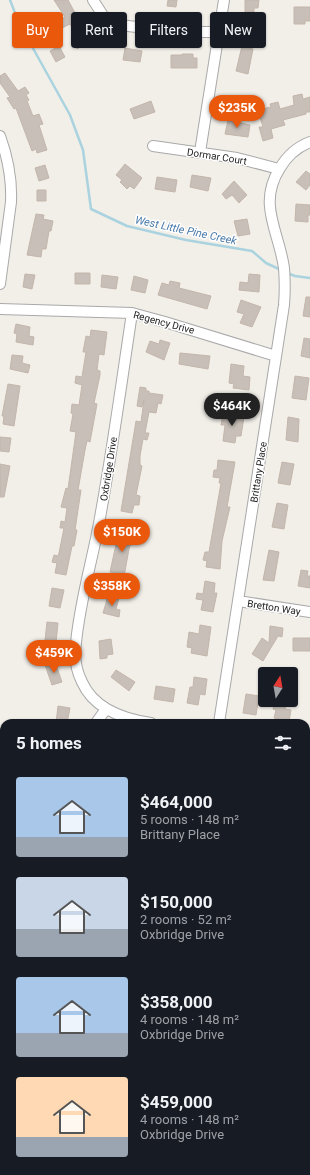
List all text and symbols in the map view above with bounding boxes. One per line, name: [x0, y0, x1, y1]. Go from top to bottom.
chip: Buy: [12, 12, 63, 48]
chip: Rent: [71, 12, 127, 48]
chip: Filters: [135, 12, 202, 48]
chip: New: [210, 12, 266, 48]
pin: $235K: [209, 95, 265, 129]
text: $235K: [218, 100, 256, 115]
street label: Dormar Court: [186, 146, 248, 167]
water label: West Little Pine Creek: [134, 213, 239, 248]
street label: Regency Drive: [132, 309, 196, 336]
pin: $464K: [204, 393, 260, 427]
text: $464K: [213, 398, 251, 413]
street label: Oxbridge Drive: [98, 436, 119, 502]
street label: Brittany Place: [248, 441, 269, 503]
pin: $150K: [94, 519, 150, 553]
text: $150K: [103, 524, 141, 539]
pin: $358K: [84, 573, 140, 607]
text: $358K: [93, 578, 131, 593]
street label: Bretton Way: [246, 598, 302, 617]
pin: $459K: [26, 640, 82, 674]
text: $459K: [35, 645, 73, 660]
north arrow: [258, 667, 298, 707]
map controls: [258, 667, 298, 707]
icon: filters: [272, 732, 294, 754]
text: 5 homes: [16, 733, 82, 753]
text: $464,000: [140, 792, 212, 812]
icon: home: [48, 793, 96, 841]
text: 5 rooms · 148 m²: [140, 812, 239, 827]
text: Brittany Place: [140, 827, 220, 842]
text: $150,000: [140, 892, 212, 912]
icon: home: [48, 893, 96, 941]
text: 2 rooms · 52 m²: [140, 912, 232, 927]
text: Oxbridge Drive: [140, 927, 224, 942]
text: $358,000: [140, 992, 212, 1012]
icon: home: [48, 993, 96, 1041]
text: 4 rooms · 148 m²: [140, 1012, 239, 1027]
text: Oxbridge Drive: [140, 1027, 224, 1042]
text: $459,000: [140, 1092, 212, 1112]
icon: home: [48, 1093, 96, 1141]
text: 4 rooms · 148 m²: [140, 1112, 239, 1127]
text: Oxbridge Drive: [140, 1127, 224, 1142]

